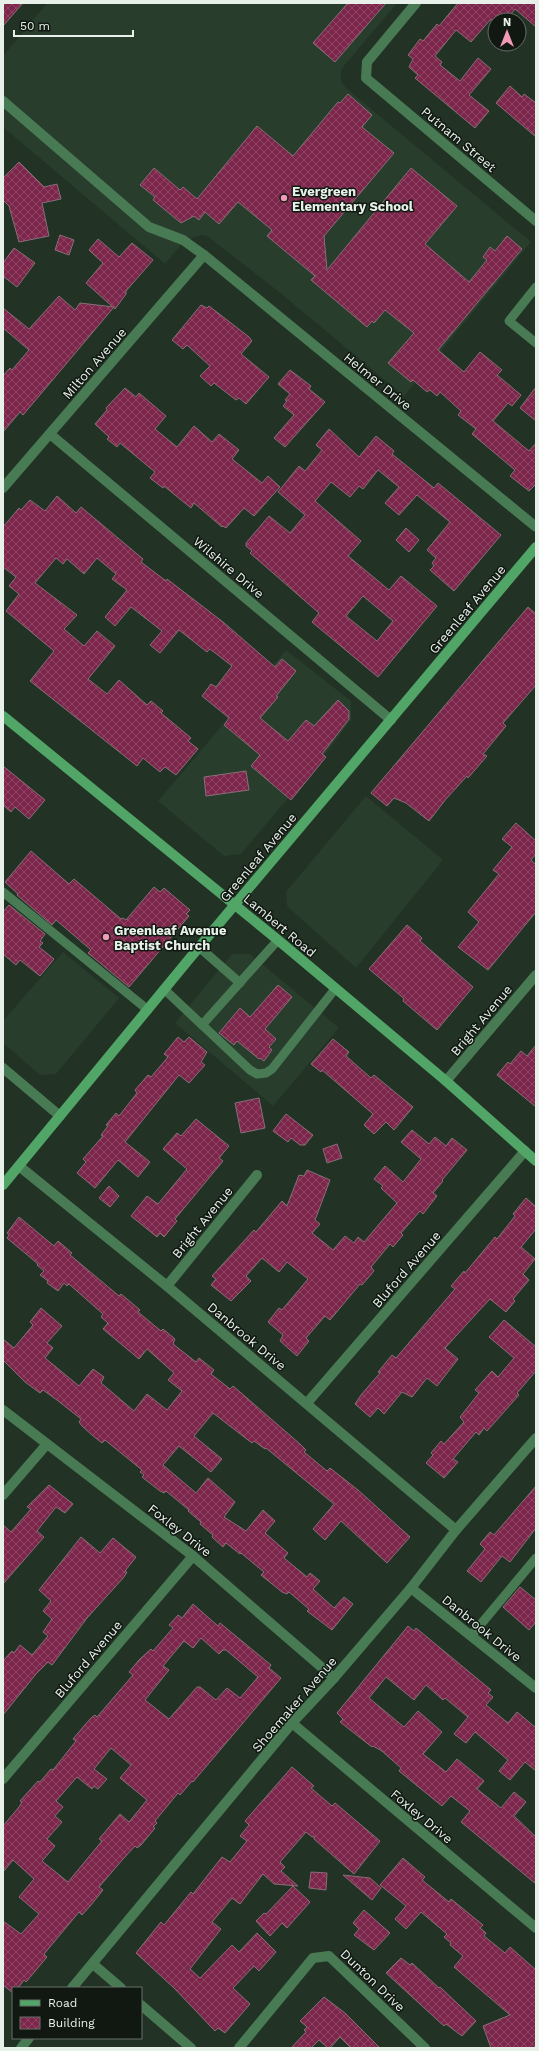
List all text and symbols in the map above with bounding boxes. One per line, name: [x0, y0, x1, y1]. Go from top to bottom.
scale bar: [14, 12, 133, 38]
north arrow: [487, 12, 527, 52]
text: N: [503, 16, 511, 29]
text: 50 m: [20, 19, 50, 33]
street label: Putnam Street: [418, 104, 499, 175]
place label: Evergreen Elementary School: [292, 184, 414, 214]
marker: Evergreen Elementary School: [279, 193, 289, 203]
street label: Milton Avenue: [59, 325, 129, 402]
street label: Helmer Drive: [341, 350, 414, 413]
street label: Wilshire Drive: [190, 533, 267, 601]
street label: Greenleaf Avenue: [426, 562, 509, 657]
street label: Greenleaf Avenue: [217, 810, 300, 905]
street label: Lambert Road: [240, 891, 319, 960]
place label: Greenleaf Avenue Baptist Church: [114, 923, 227, 953]
marker: Greenleaf Avenue Baptist Church: [101, 932, 111, 942]
street label: Bright Avenue: [448, 982, 515, 1059]
street label: Bright Avenue: [169, 1184, 236, 1261]
street label: Bluford Avenue: [369, 1228, 444, 1311]
street label: Danbrook Drive: [205, 1299, 289, 1373]
street label: Foxley Drive: [145, 1501, 214, 1560]
street label: Danbrook Drive: [439, 1592, 524, 1665]
street label: Bluford Avenue: [52, 1618, 125, 1701]
street label: Shoemaker Avenue: [249, 1654, 340, 1755]
street label: Foxley Drive: [388, 1786, 456, 1847]
street label: Dunton Drive: [337, 1946, 408, 2015]
legend: [12, 1987, 142, 2039]
text: Road: [48, 1996, 77, 2010]
text: Building: [48, 2016, 95, 2030]

